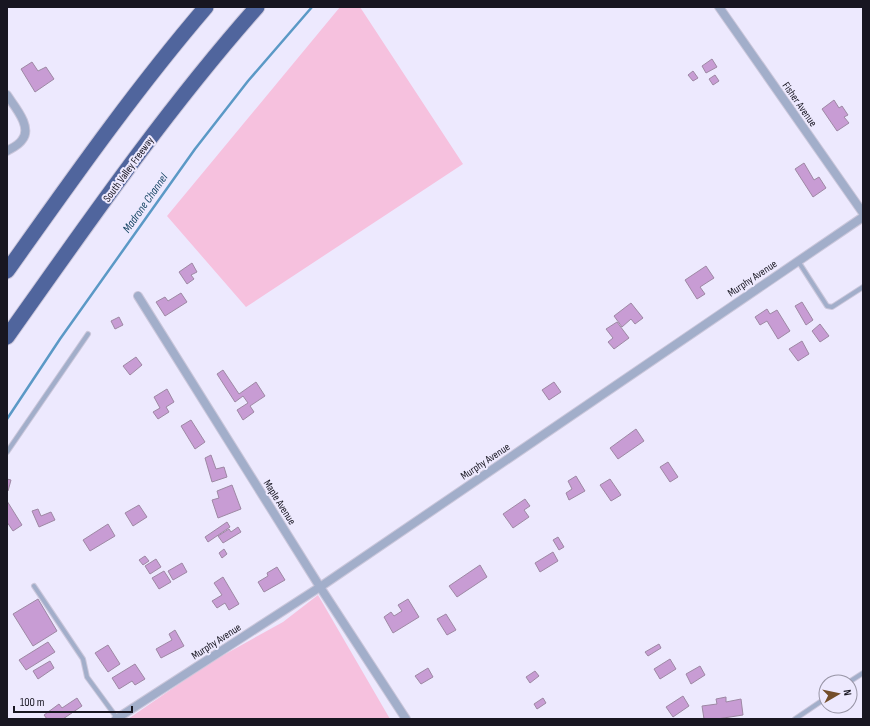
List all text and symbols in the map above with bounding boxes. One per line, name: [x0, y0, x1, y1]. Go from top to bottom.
street label: Fisher Avenue: [780, 80, 820, 129]
street label: South Valley Freeway: [100, 134, 157, 204]
water label: Madrone Channel: [119, 170, 172, 236]
street label: Murphy Avenue: [725, 257, 779, 300]
street label: Murphy Avenue: [458, 440, 512, 483]
street label: Maple Avenue: [261, 477, 298, 527]
street label: Murphy Avenue: [189, 621, 243, 662]
north arrow: [818, 674, 858, 714]
scale bar: [14, 688, 132, 714]
text: N: [841, 689, 854, 697]
text: 100 m: [20, 695, 45, 710]

